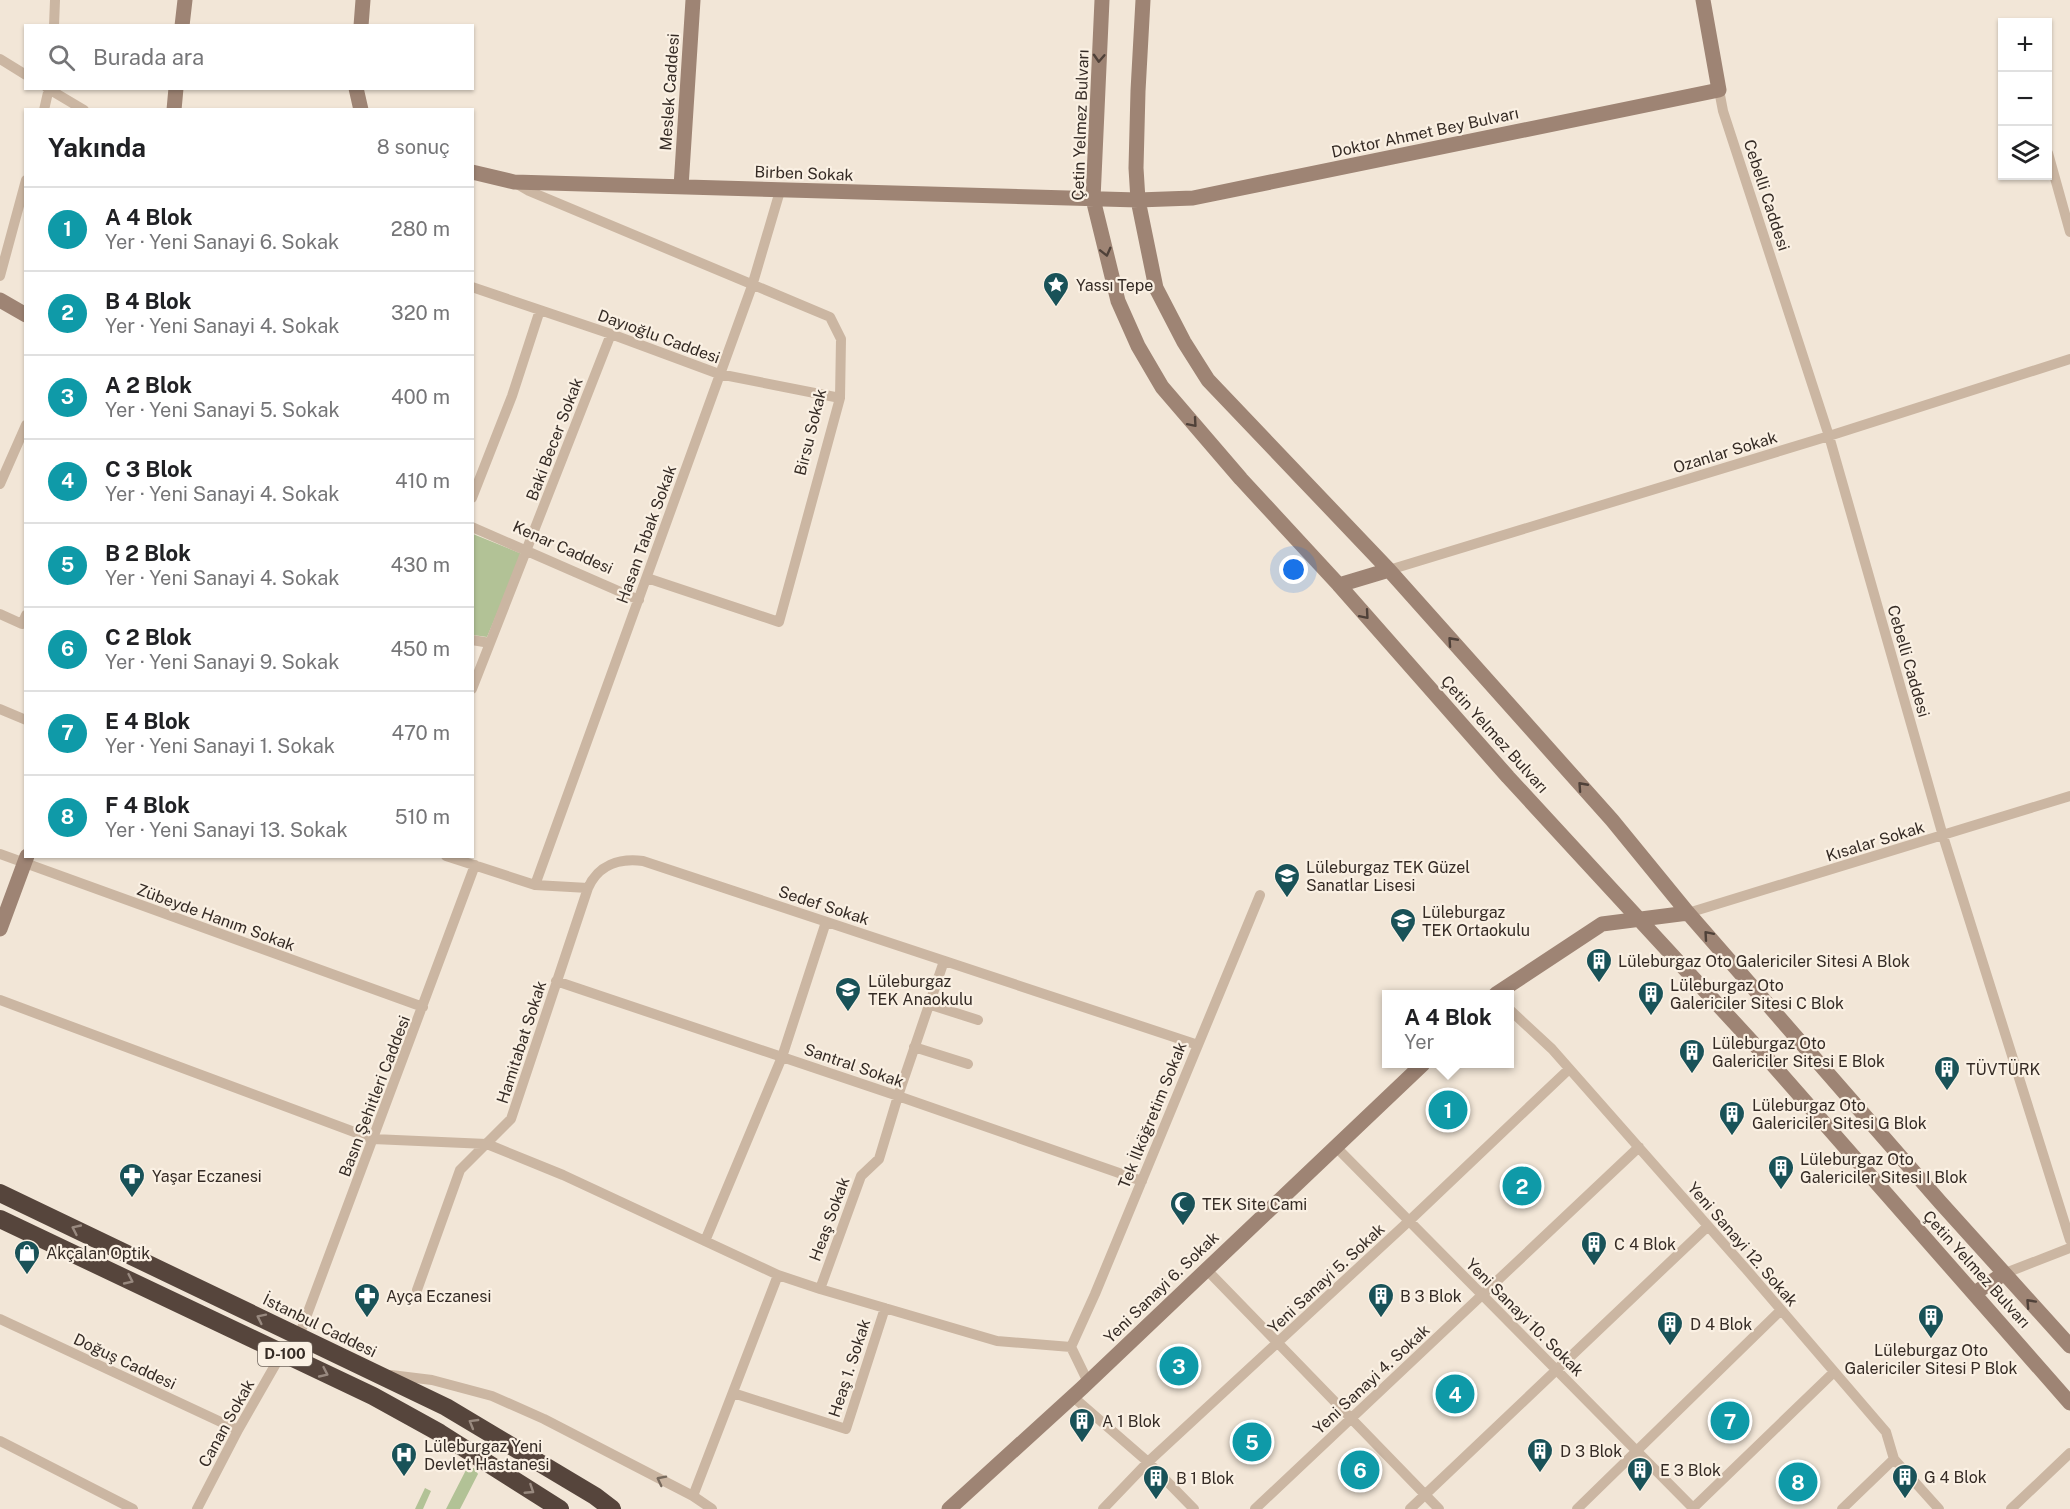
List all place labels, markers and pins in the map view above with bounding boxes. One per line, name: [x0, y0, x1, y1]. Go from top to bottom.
place icon: Yassı Tepe: [1041, 270, 1071, 308]
place label: Yassı Tepe: [1076, 276, 1153, 295]
place label: Lüleburgaz TEK Güzel Sanatlar Lisesi: [1306, 858, 1470, 895]
school or university icon: Lüleburgaz TEK Güzel Sanatlar Lisesi: [1272, 861, 1302, 899]
place label: Lüleburgaz TEK Ortaokulu: [1422, 903, 1530, 940]
school or university icon: Lüleburgaz TEK Ortaokulu: [1388, 906, 1418, 944]
building icon: Lüleburgaz Oto Galericiler Sitesi A Blok: [1584, 946, 1614, 984]
place label: Lüleburgaz Oto Galericiler Sitesi A Blok: [1618, 952, 1910, 971]
place label: Lüleburgaz TEK Anaokulu: [868, 972, 973, 1009]
school or university icon: Lüleburgaz TEK Anaokulu: [833, 975, 863, 1013]
place label: Lüleburgaz Oto Galericiler Sitesi C Blok: [1670, 976, 1844, 1013]
building icon: Lüleburgaz Oto Galericiler Sitesi C Blok: [1636, 979, 1666, 1017]
place label: Lüleburgaz Oto Galericiler Sitesi E Blok: [1712, 1034, 1885, 1071]
building icon: Lüleburgaz Oto Galericiler Sitesi E Blok: [1677, 1037, 1707, 1075]
building icon: TÜVTÜRK: [1932, 1054, 1962, 1092]
place label: TÜVTÜRK: [1966, 1059, 2041, 1079]
pin: 1: [1428, 1088, 1468, 1132]
place label: Lüleburgaz Oto Galericiler Sitesi G Blok: [1752, 1096, 1927, 1133]
building icon: Lüleburgaz Oto Galericiler Sitesi G Blok: [1717, 1099, 1747, 1137]
place label: Lüleburgaz Oto Galericiler Sitesi I Blok: [1800, 1150, 1968, 1187]
building icon: Lüleburgaz Oto Galericiler Sitesi I Blok: [1766, 1153, 1796, 1191]
pharmacy icon: Yaşar Eczanesi: [117, 1161, 147, 1199]
pin: 2: [1502, 1164, 1541, 1208]
place label: Yaşar Eczanesi: [152, 1167, 262, 1186]
mosque icon: TEK Site Cami: [1168, 1189, 1198, 1227]
place label: TEK Site Cami: [1202, 1195, 1307, 1214]
building icon: C 4 Blok: [1579, 1229, 1609, 1267]
place label: C 4 Blok: [1614, 1235, 1676, 1254]
shop icon: Akçalan Optik: [12, 1238, 42, 1276]
place label: Akçalan Optik: [46, 1244, 150, 1263]
pharmacy icon: Ayça Eczanesi: [352, 1281, 382, 1319]
building icon: B 3 Blok: [1366, 1281, 1396, 1319]
place label: Ayça Eczanesi: [386, 1287, 491, 1306]
place label: B 3 Blok: [1400, 1287, 1462, 1306]
building icon: Lüleburgaz Oto Galericiler Sitesi P Blok: [1916, 1302, 1946, 1340]
building icon: D 4 Blok: [1655, 1309, 1685, 1347]
place label: D 4 Blok: [1690, 1315, 1752, 1334]
place label: Lüleburgaz Oto Galericiler Sitesi P Blok: [1844, 1341, 2018, 1378]
pin: 3: [1160, 1344, 1198, 1388]
pin: 4: [1436, 1372, 1474, 1416]
pin: 7: [1710, 1398, 1750, 1444]
building icon: A 1 Blok: [1067, 1406, 1097, 1444]
place label: A 1 Blok: [1102, 1412, 1161, 1431]
pin: 5: [1232, 1420, 1272, 1464]
building icon: D 3 Blok: [1525, 1436, 1555, 1474]
place label: Lüleburgaz Yeni Devlet Hastanesi: [424, 1437, 549, 1474]
hospital icon: Lüleburgaz Yeni Devlet Hastanesi: [389, 1440, 419, 1478]
place label: D 3 Blok: [1560, 1442, 1622, 1461]
pin: 6: [1340, 1448, 1380, 1492]
building icon: E 3 Blok: [1625, 1455, 1655, 1493]
pin: 8: [1778, 1460, 1818, 1504]
place label: E 3 Blok: [1660, 1461, 1721, 1480]
building icon: G 4 Blok: [1890, 1462, 1920, 1500]
building icon: B 1 Blok: [1141, 1463, 1171, 1501]
place label: G 4 Blok: [1924, 1468, 1987, 1487]
place label: B 1 Blok: [1176, 1469, 1234, 1488]

